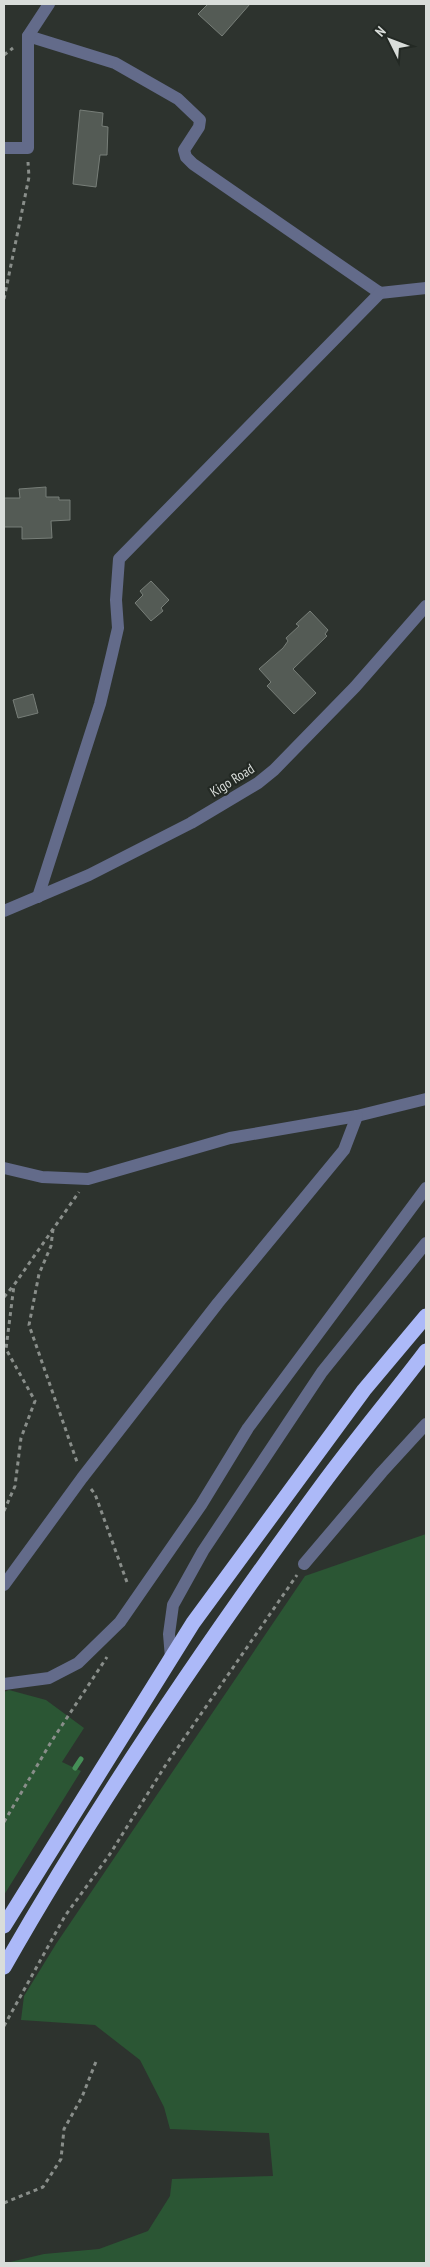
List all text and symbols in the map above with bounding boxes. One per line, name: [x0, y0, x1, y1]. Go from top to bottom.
north arrow: [365, 15, 415, 65]
text: N: [371, 22, 390, 40]
street label: Kigo Road: [206, 759, 258, 801]

